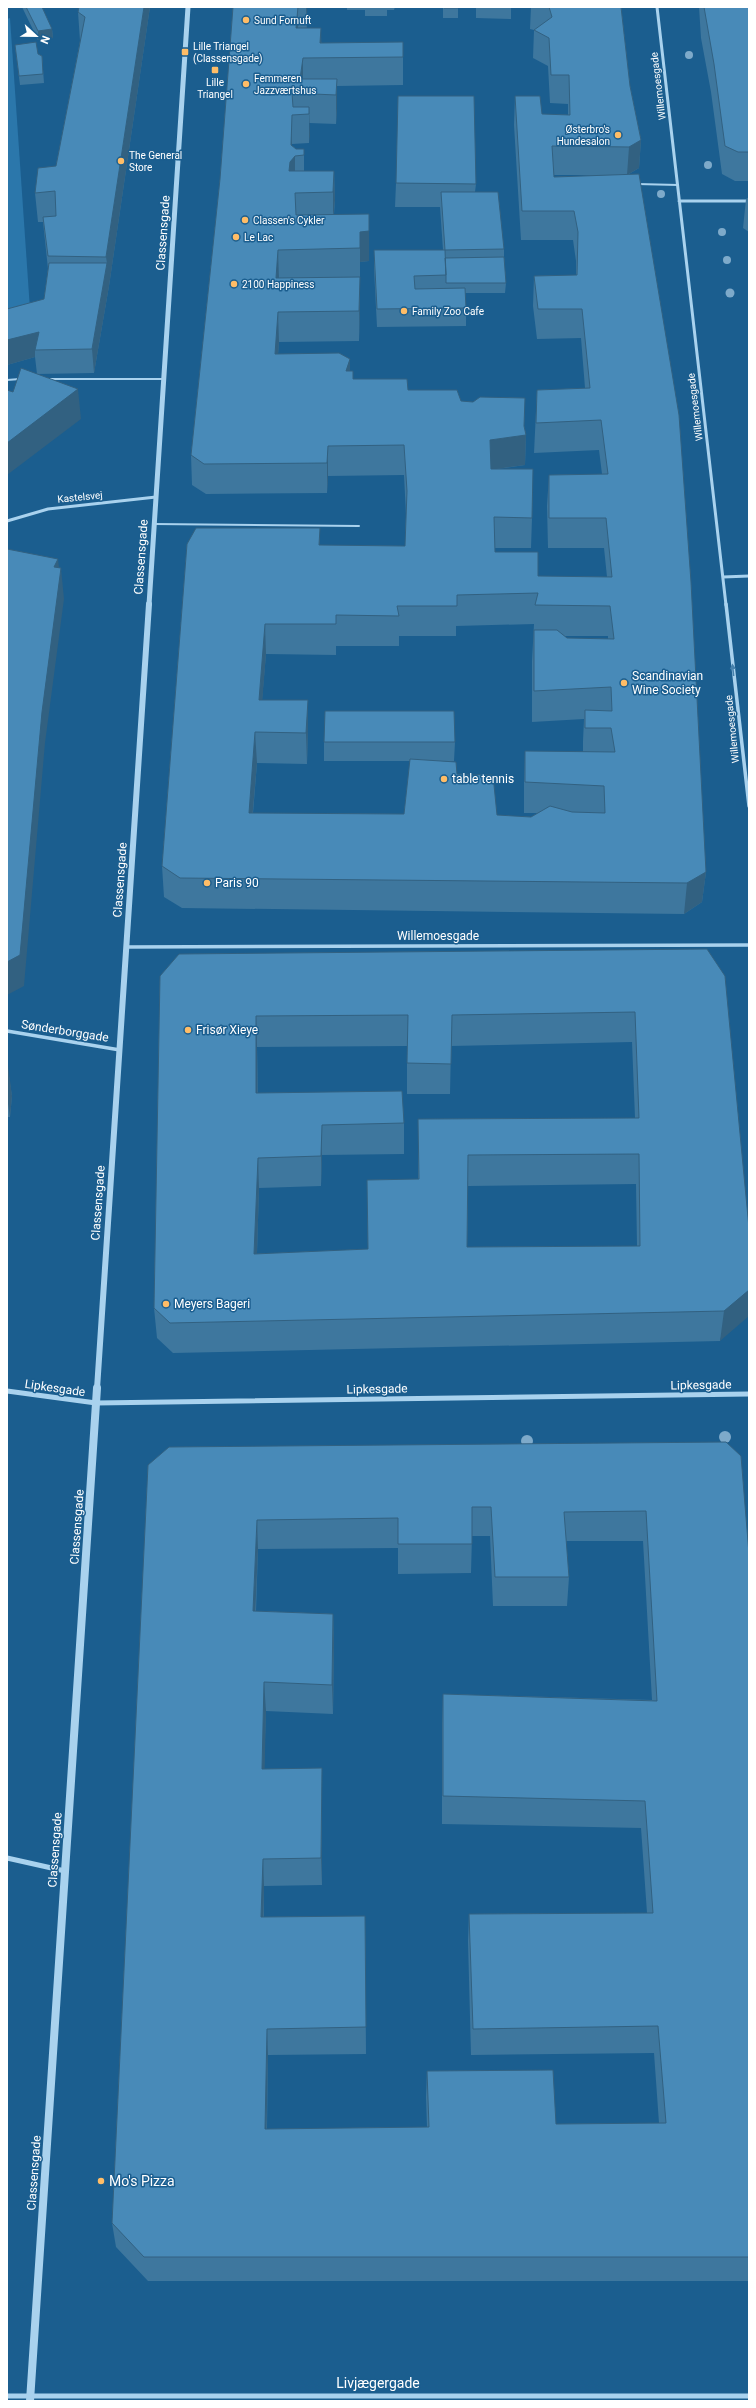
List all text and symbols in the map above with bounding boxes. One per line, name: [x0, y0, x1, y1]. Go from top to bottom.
marker: Sund Fornuft: [241, 15, 251, 25]
place label: Sund Fornuft: [254, 15, 311, 26]
north arrow: [16, 16, 56, 56]
text: N: [37, 34, 52, 46]
place label: Lille Triangel (Classensgade): [193, 41, 263, 65]
marker: Lille Triangel (Classensgade): [180, 47, 190, 57]
street label: Willemoesgade: [648, 51, 668, 121]
marker: Lille Triangel: [210, 65, 220, 75]
place label: Femmeren Jazzværtshus: [254, 73, 316, 96]
place label: Lille Triangel: [197, 77, 233, 100]
marker: Femmeren Jazzværtshus: [241, 79, 251, 89]
place label: Østerbro's Hundesalon: [557, 124, 610, 147]
marker: Østerbro's Hundesalon: [613, 130, 623, 140]
place label: The General Store: [129, 150, 182, 173]
marker: The General Store: [116, 156, 126, 166]
street label: Classensgade: [153, 195, 173, 271]
marker: Classen's Cykler: [240, 215, 250, 225]
place label: Classen's Cykler: [253, 215, 325, 226]
marker: Le Lac: [231, 232, 241, 242]
place label: Le Lac: [244, 232, 273, 243]
marker: 2100 Happiness: [229, 279, 239, 289]
place label: 2100 Happiness: [242, 279, 314, 290]
marker: Family Zoo Cafe: [399, 306, 409, 316]
place label: Family Zoo Cafe: [412, 306, 484, 317]
street label: Willemoesgade: [685, 372, 705, 442]
street label: Kastelsvej: [57, 489, 103, 505]
street label: Classensgade: [131, 519, 151, 595]
one-way arrow: [730, 664, 737, 676]
place label: Scandinavian Wine Society: [632, 669, 703, 697]
marker: Scandinavian Wine Society: [619, 678, 629, 688]
street label: Willemoesgade: [723, 694, 741, 764]
place label: table tennis: [452, 772, 514, 786]
marker: table tennis: [439, 774, 449, 784]
street label: Classensgade: [110, 842, 130, 918]
place label: Paris 90: [215, 876, 259, 890]
marker: Paris 90: [202, 878, 212, 888]
street label: Willemoesgade: [397, 929, 479, 943]
street label: Sønderborggade: [20, 1017, 110, 1045]
place label: Frisør Xieye: [196, 1023, 258, 1037]
marker: Frisør Xieye: [183, 1025, 193, 1035]
street label: Classensgade: [88, 1165, 108, 1241]
place label: Meyers Bageri: [174, 1297, 250, 1311]
marker: Meyers Bageri: [161, 1299, 171, 1309]
street label: Lipkesgade: [24, 1377, 86, 1399]
street label: Lipkesgade: [670, 1377, 732, 1393]
street label: Lipkesgade: [346, 1381, 408, 1397]
street label: Classensgade: [67, 1489, 87, 1565]
street label: Classensgade: [45, 1812, 65, 1888]
street label: Classensgade: [24, 2135, 44, 2211]
place label: Mo's Pizza: [109, 2173, 175, 2189]
marker: Mo's Pizza: [96, 2176, 106, 2186]
street label: Livjægergade: [336, 2375, 420, 2391]

